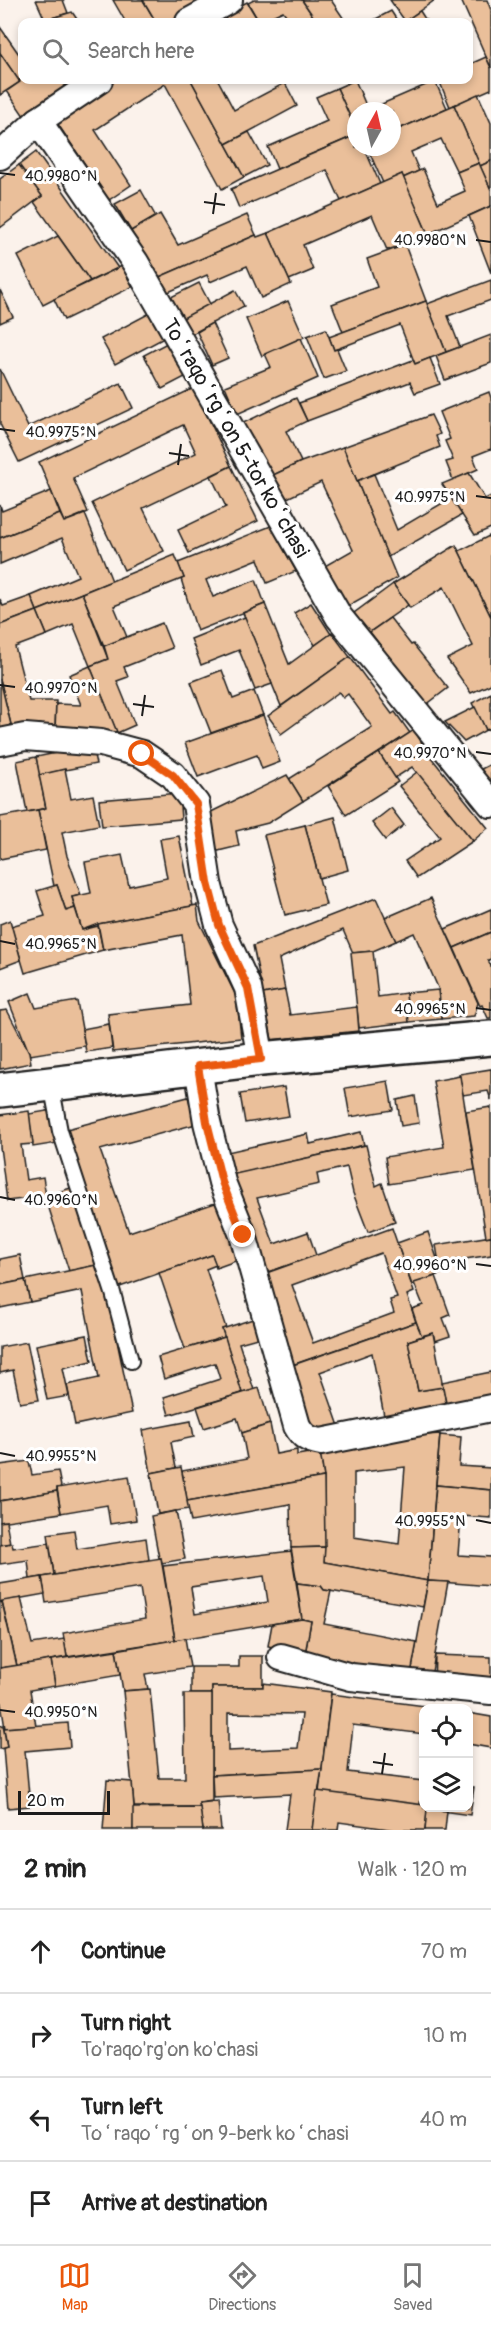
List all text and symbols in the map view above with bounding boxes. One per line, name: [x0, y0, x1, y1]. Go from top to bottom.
search box: [18, 18, 473, 84]
icon: search: [39, 35, 72, 68]
text: Search here: [87, 37, 194, 65]
north arrow: [347, 102, 401, 156]
text: 40.9980°N: [25, 167, 97, 186]
text: 40.9980°N: [394, 231, 466, 250]
street label: Toʻraqoʻrgʻon 5-tor koʻchasi: [156, 314, 315, 563]
text: 40.9975°N: [26, 423, 96, 442]
text: 40.9975°N: [395, 488, 465, 507]
text: 40.9970°N: [25, 679, 97, 698]
route start: [128, 740, 154, 766]
text: 40.9970°N: [394, 744, 466, 763]
text: 40.9965°N: [25, 935, 97, 954]
text: 40.9965°N: [394, 1000, 466, 1019]
text: 40.9960°N: [24, 1191, 98, 1210]
route end: [229, 1221, 255, 1247]
text: 40.9960°N: [393, 1256, 467, 1275]
text: 40.9955°N: [26, 1447, 96, 1466]
text: 40.9955°N: [395, 1512, 465, 1531]
text: 40.9950°N: [25, 1703, 97, 1722]
map controls: [419, 1704, 473, 1812]
button: locate: [419, 1704, 473, 1758]
button: layers: [419, 1758, 473, 1812]
scale bar: [18, 1788, 110, 1816]
text: 20 m: [27, 1791, 65, 1811]
text: 2 min: [24, 1853, 86, 1885]
text: Walk · 120 m: [358, 1857, 467, 1882]
icon: ahead: [24, 1935, 57, 1968]
text: Continue: [81, 1937, 165, 1965]
text: 70 m: [421, 1939, 467, 1964]
text: Turn right: [81, 2009, 171, 2037]
icon: right: [24, 2019, 57, 2052]
text: 10 m: [423, 2023, 467, 2048]
text: To'raqo'rg'on ko'chasi: [81, 2037, 258, 2062]
text: Turn left: [81, 2093, 163, 2121]
icon: left: [24, 2103, 57, 2136]
text: 40 m: [420, 2107, 467, 2132]
text: Toʻraqoʻrgʻon 9-berk koʻchasi: [81, 2121, 349, 2146]
icon: arrive: [24, 2187, 57, 2220]
text: Arrive at destination: [81, 2189, 267, 2217]
tab: Map: [58, 2259, 91, 2315]
tab: Directions: [208, 2259, 276, 2315]
tab: Saved: [393, 2259, 433, 2315]

